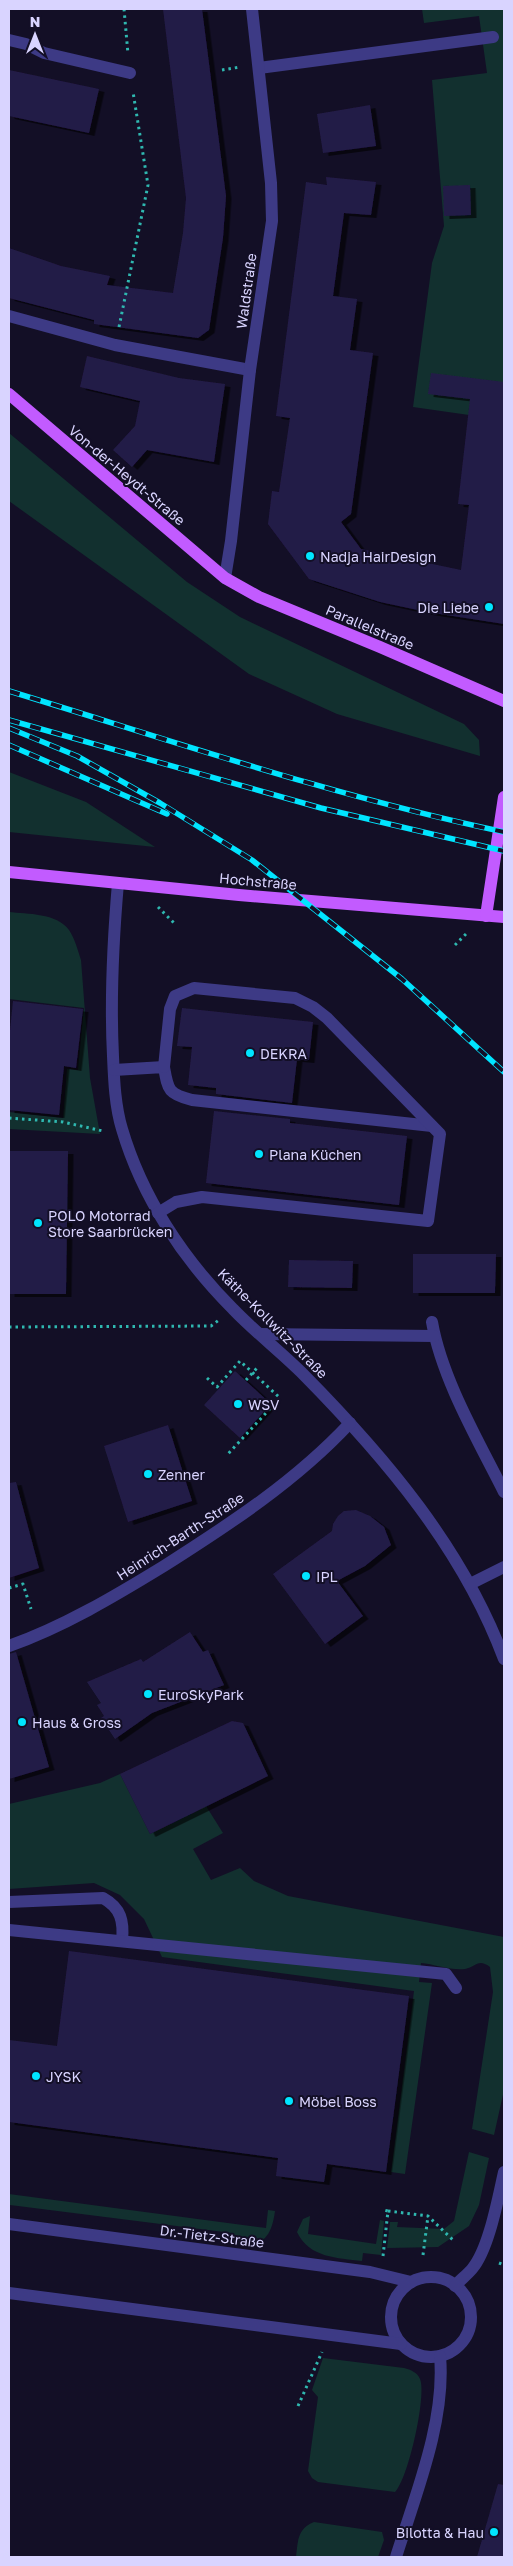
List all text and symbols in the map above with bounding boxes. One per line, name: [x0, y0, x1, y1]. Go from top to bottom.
north arrow: [10, 10, 60, 60]
text: N: [30, 13, 40, 30]
street label: Waldstraße: [232, 252, 260, 330]
street label: Von-der-Heydt-Straße: [65, 421, 189, 529]
place label: Nadja HairDesign: [320, 548, 436, 565]
marker: Nadja HairDesign: [304, 550, 316, 562]
place label: Die Liebe: [417, 599, 479, 616]
street label: Parallelstraße: [323, 601, 417, 653]
marker: Die Liebe: [483, 601, 495, 613]
street label: Hochstraße: [219, 869, 297, 893]
place label: DEKRA: [260, 1045, 308, 1062]
marker: DEKRA: [244, 1047, 256, 1059]
place label: Plana Küchen: [269, 1146, 361, 1163]
marker: Plana Küchen: [253, 1148, 265, 1160]
place label: POLO Motorrad Store Saarbrücken: [48, 1207, 172, 1240]
marker: POLO Motorrad Store Saarbrücken: [32, 1217, 44, 1229]
street label: Käthe-Kollwitz-Straße: [215, 1265, 331, 1381]
place label: WSV: [248, 1396, 280, 1413]
marker: WSV: [232, 1398, 244, 1410]
place label: Zenner: [158, 1466, 206, 1483]
marker: Zenner: [142, 1468, 154, 1480]
street label: Heinrich-Barth-Straße: [113, 1489, 247, 1583]
place label: IPL: [316, 1568, 338, 1585]
marker: IPL: [300, 1570, 312, 1582]
place label: EuroSkyPark: [158, 1686, 244, 1703]
marker: EuroSkyPark: [142, 1688, 154, 1700]
place label: Haus & Gross: [32, 1714, 121, 1731]
marker: Haus & Gross: [16, 1716, 28, 1728]
place label: JYSK: [46, 2068, 81, 2085]
marker: JYSK: [30, 2070, 42, 2082]
place label: Möbel Boss: [299, 2093, 377, 2110]
marker: Möbel Boss: [283, 2095, 295, 2107]
street label: Dr.-Tietz-Straße: [159, 2221, 265, 2251]
place label: Bilotta & Hau: [396, 2524, 484, 2541]
marker: Bilotta & Hau: [488, 2526, 500, 2538]

